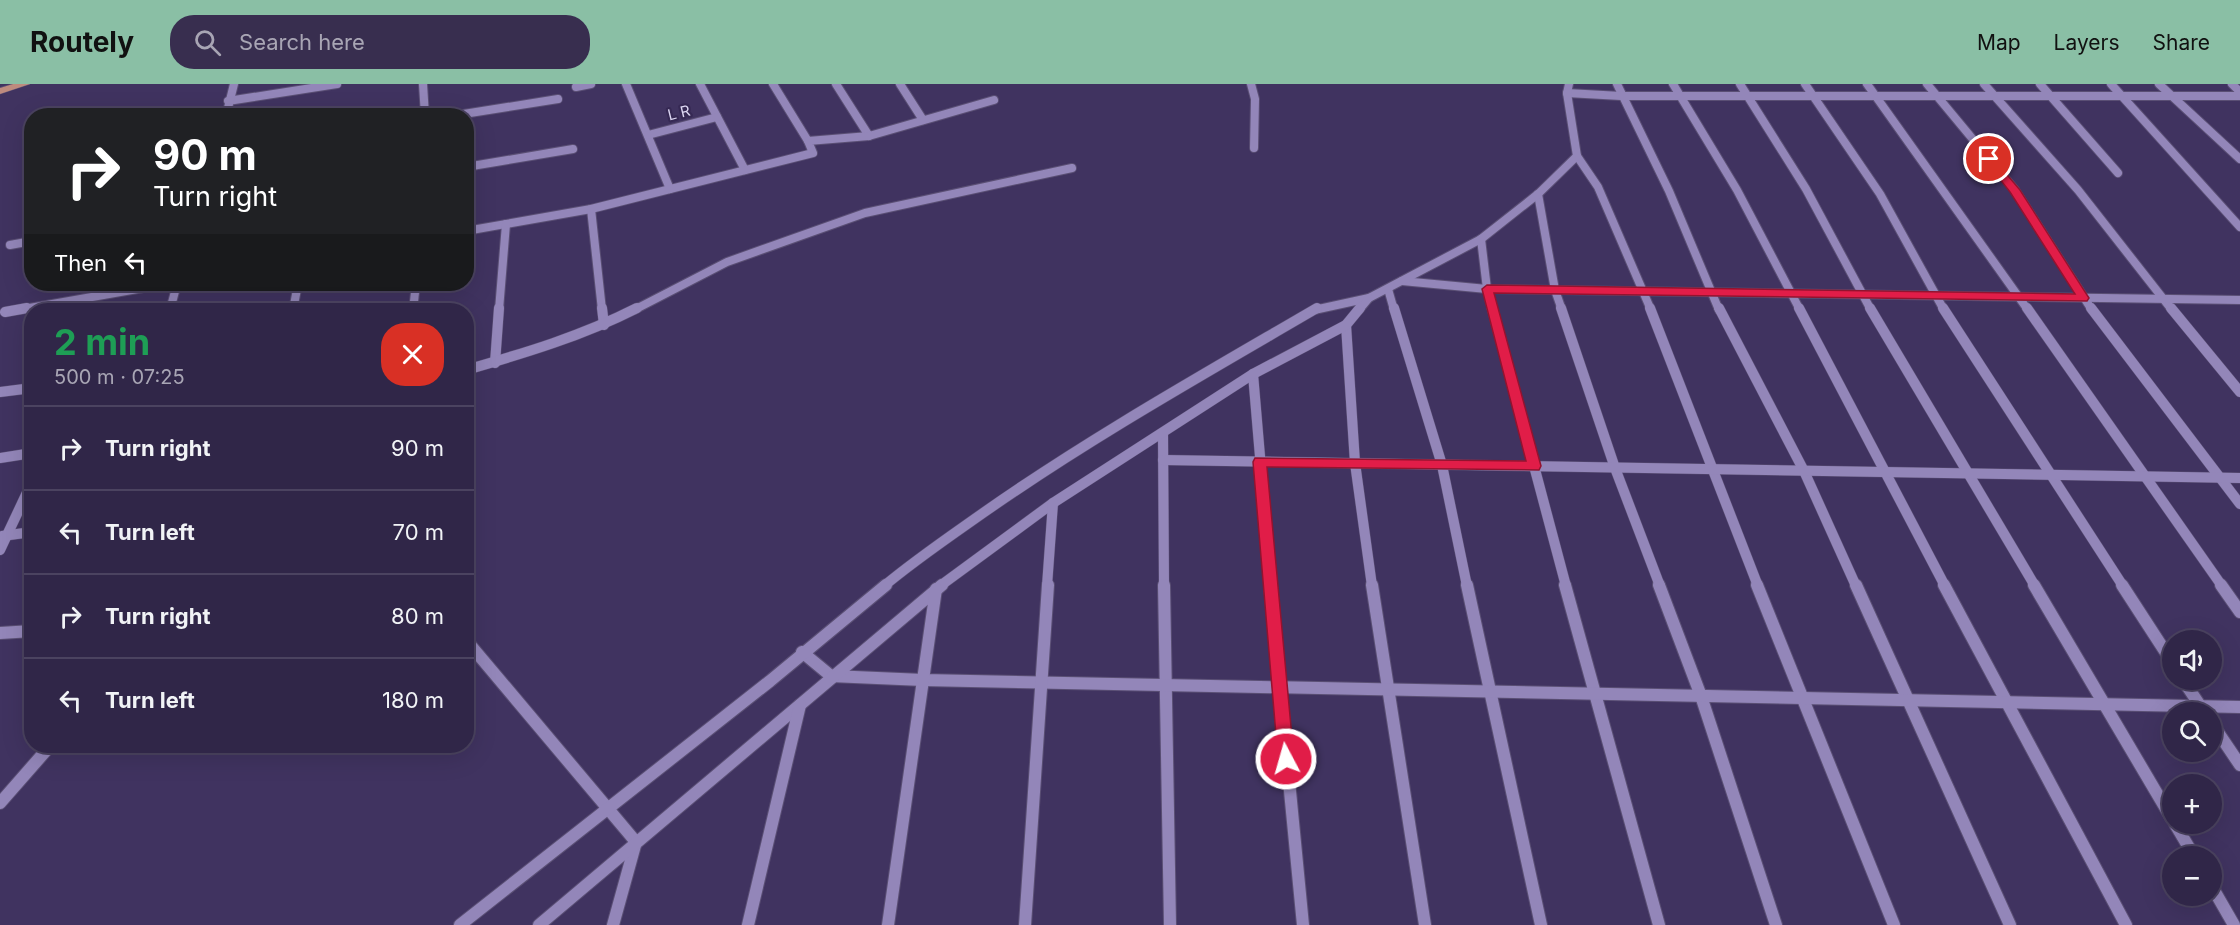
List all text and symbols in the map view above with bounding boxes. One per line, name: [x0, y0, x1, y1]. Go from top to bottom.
search box: [170, 15, 590, 69]
text: Routely: [30, 25, 134, 59]
icon: search: [191, 26, 224, 59]
text: Search here: [239, 29, 365, 55]
text: Map: [1977, 30, 2021, 55]
text: Layers: [2054, 30, 2120, 55]
text: Share: [2153, 30, 2210, 55]
street label: L R: [666, 101, 692, 124]
text: 90 m: [153, 129, 257, 180]
icon: right: [54, 132, 132, 210]
pin: [1963, 133, 2014, 184]
icon: arrive: [1972, 142, 2005, 175]
text: Turn right: [153, 180, 277, 213]
icon: left: [119, 246, 152, 279]
text: Then: [54, 250, 107, 276]
text: 2 min: [54, 320, 150, 364]
button: close: [381, 323, 444, 386]
text: 500 m · 07:25: [54, 365, 185, 389]
icon: right: [54, 432, 87, 465]
text: Turn right: [105, 435, 211, 461]
text: 90 m: [391, 435, 444, 461]
icon: left: [54, 516, 87, 549]
text: Turn left: [105, 519, 195, 545]
text: 70 m: [393, 519, 444, 545]
icon: right: [54, 600, 87, 633]
text: Turn right: [105, 603, 211, 629]
text: 80 m: [391, 603, 444, 629]
map controls: [2162, 630, 2222, 906]
button: sound: [2162, 630, 2222, 690]
icon: left: [54, 684, 87, 717]
text: Turn left: [105, 687, 195, 713]
text: 180 m: [382, 687, 444, 713]
button: search: [2162, 702, 2222, 762]
position arrow: [1254, 727, 1318, 791]
button: +: [2162, 774, 2222, 834]
button: −: [2162, 846, 2222, 906]

